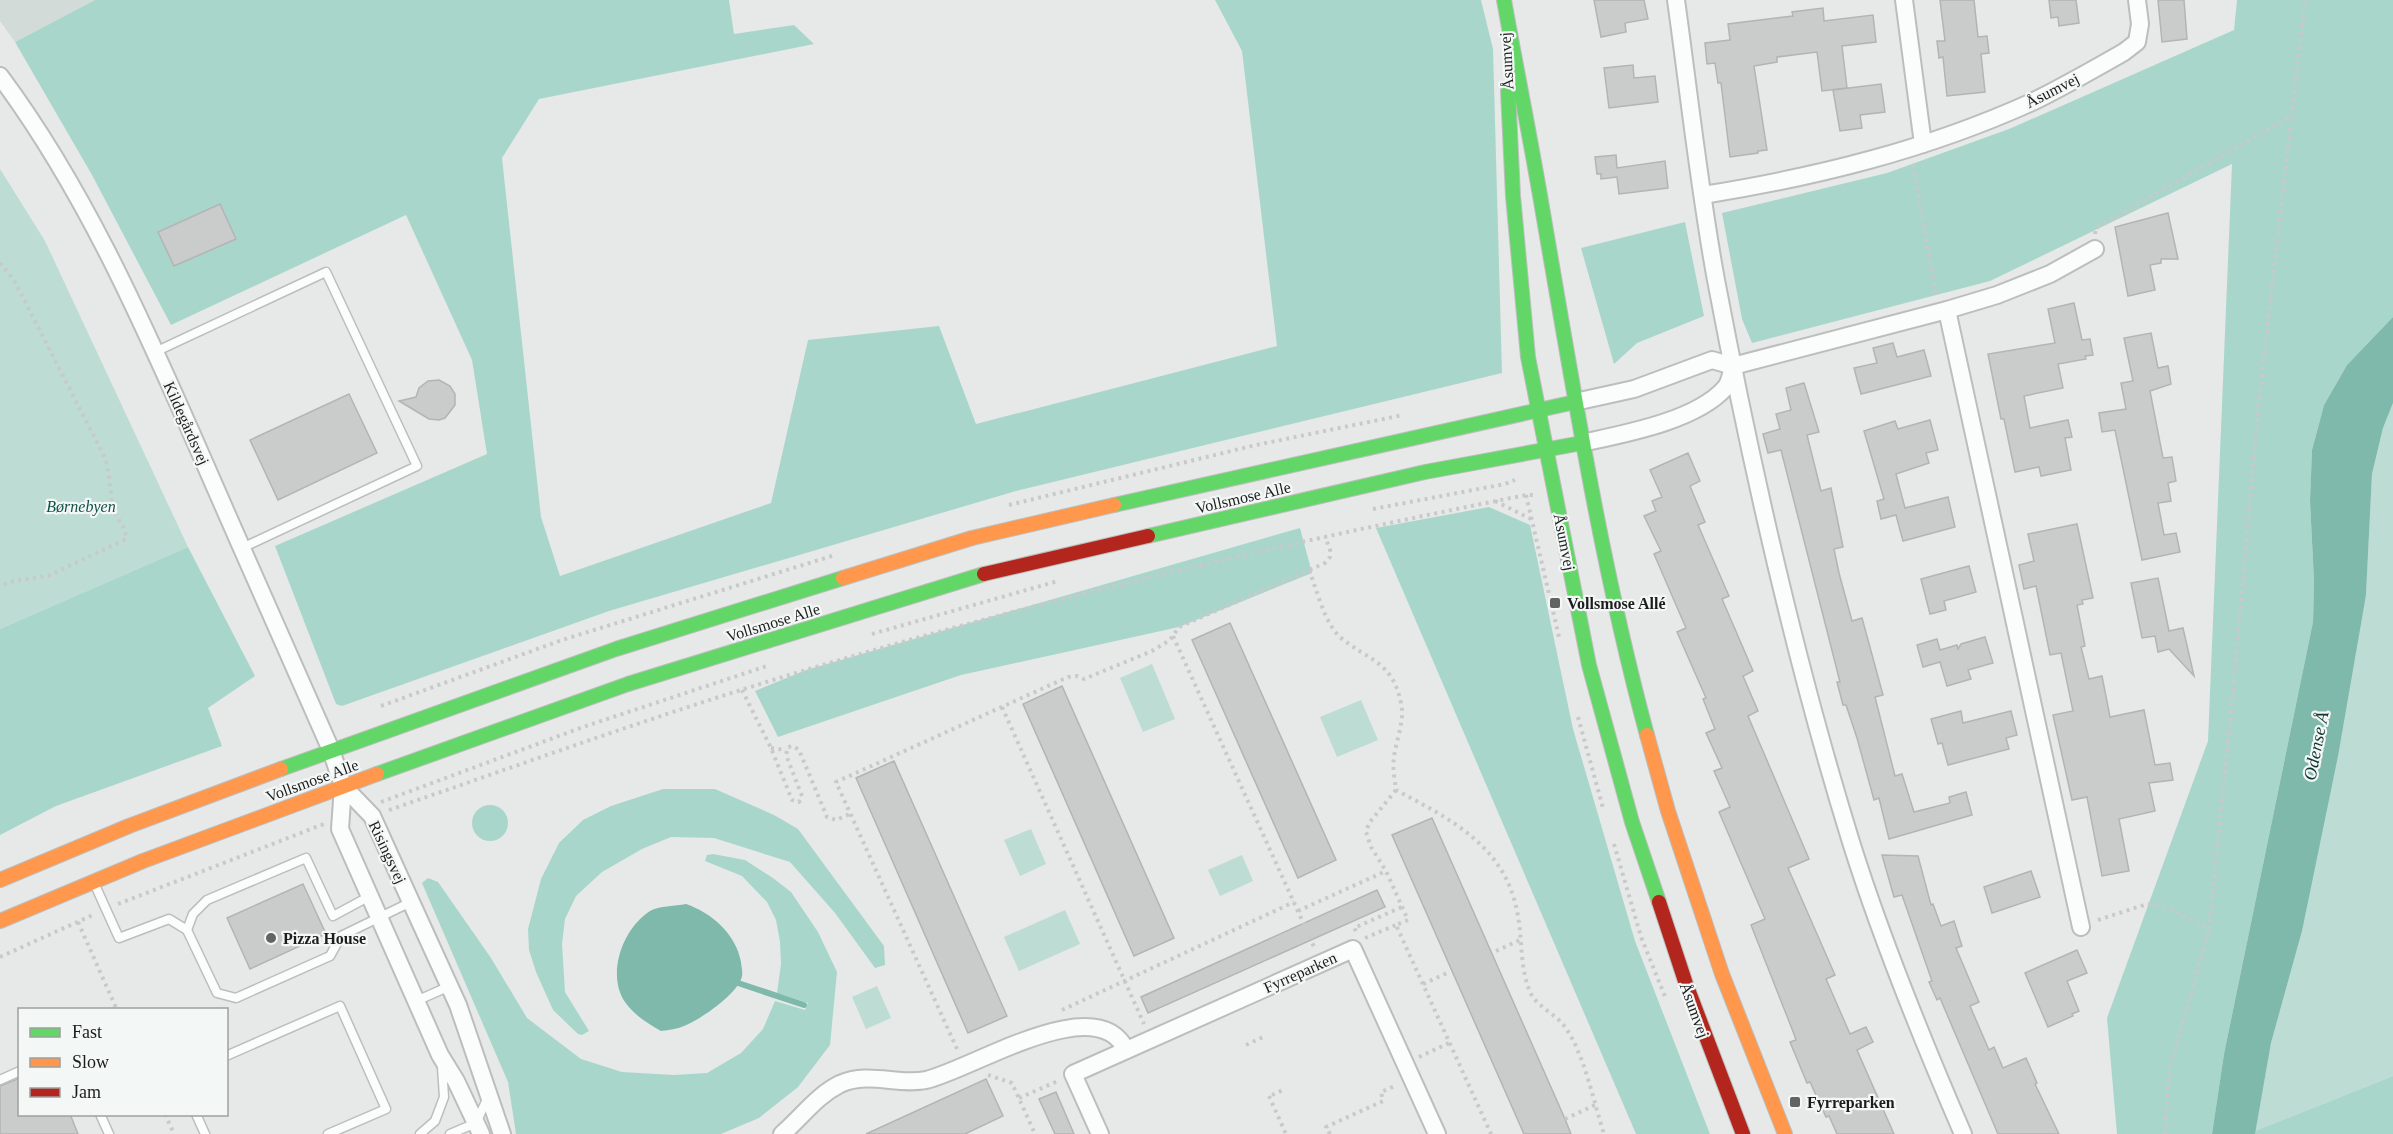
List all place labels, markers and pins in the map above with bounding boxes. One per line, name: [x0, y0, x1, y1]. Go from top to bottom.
place label: Vollsmose Allé: [1567, 595, 1666, 612]
marker: Vollsmose Allé: [1548, 596, 1562, 610]
place label: Pizza House: [283, 930, 366, 947]
marker: Pizza House: [264, 931, 278, 945]
place label: Fyrreparken: [1807, 1094, 1895, 1112]
marker: Fyrreparken: [1788, 1095, 1802, 1109]

